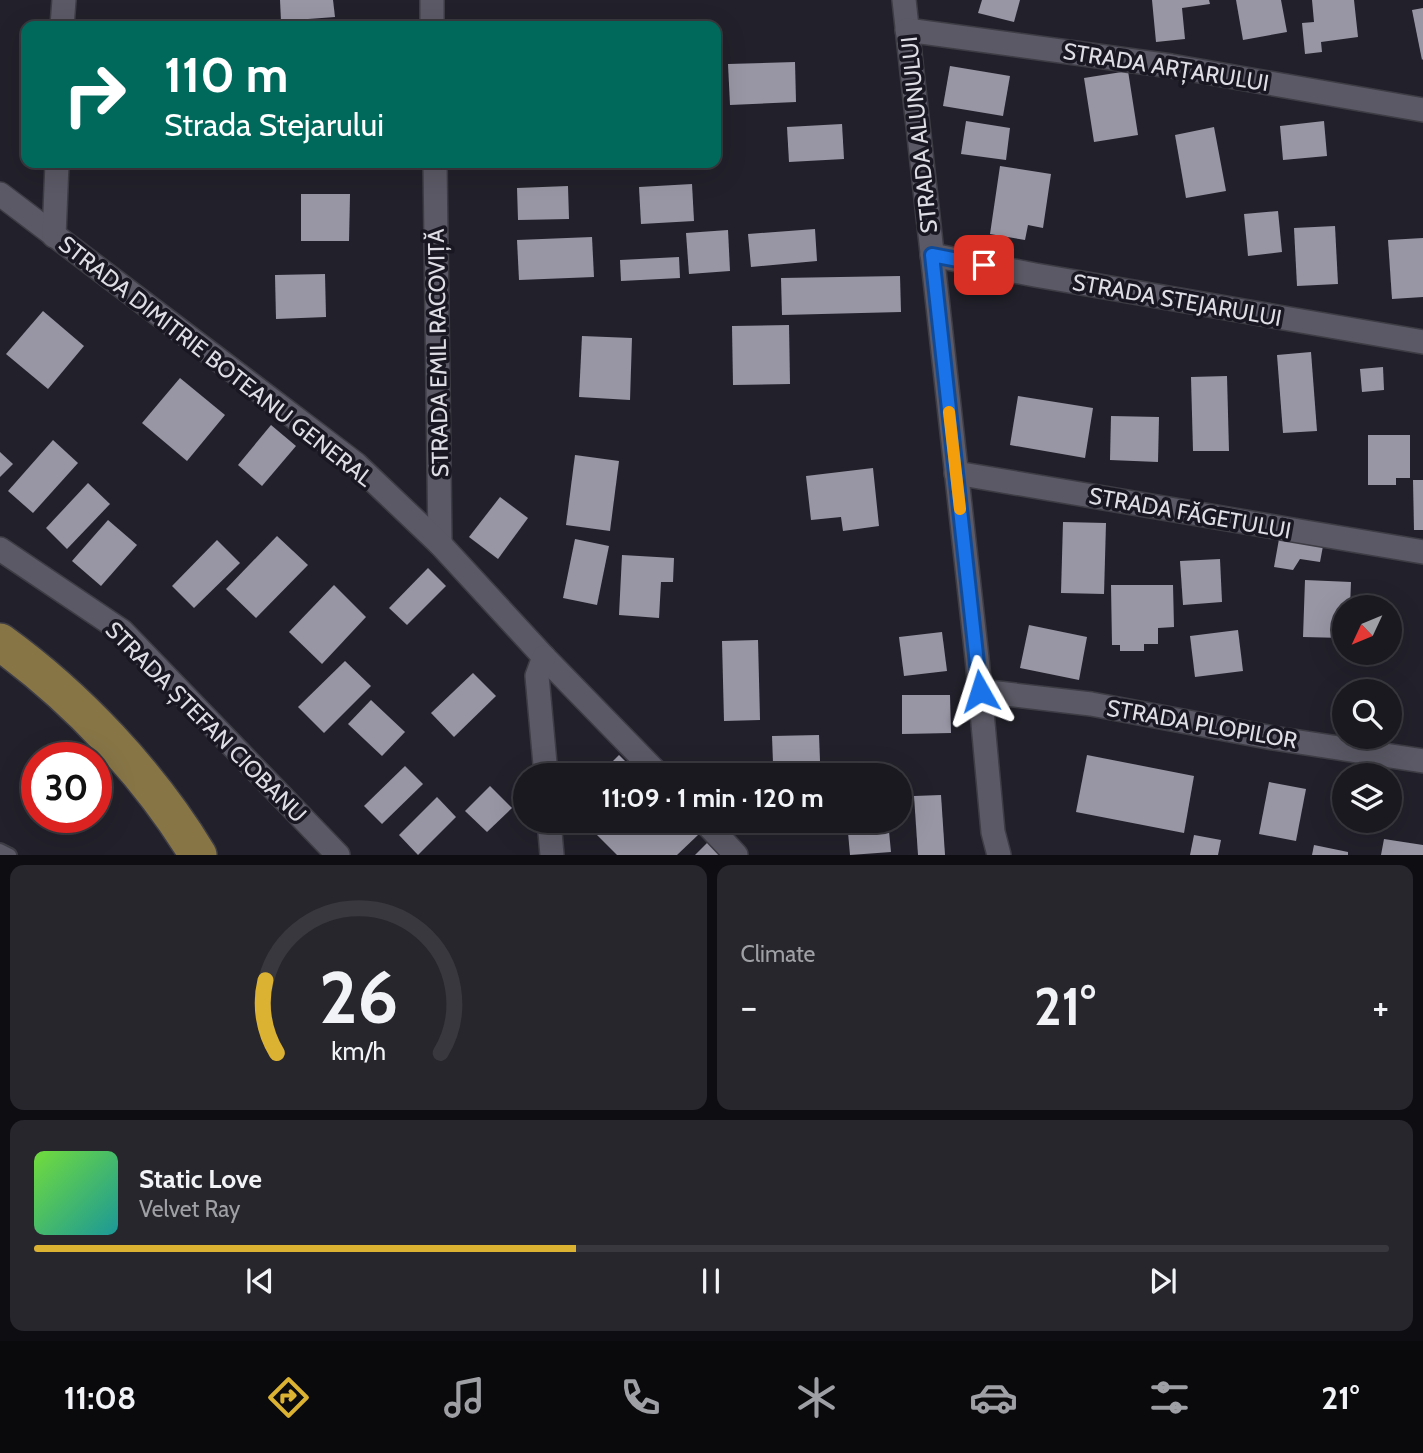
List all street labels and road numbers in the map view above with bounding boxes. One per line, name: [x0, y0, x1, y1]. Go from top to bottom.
street label: STRADA ALUNULUI: [895, 35, 943, 235]
street label: STRADA ARȚARULUI: [1061, 37, 1271, 99]
street label: STRADA EMIL RACOVIȚĂ: [422, 228, 456, 478]
street label: STRADA DIMITRIE BOTEANU GENERAL: [53, 230, 379, 493]
street label: STRADA STEJARULUI: [1070, 268, 1284, 332]
street label: STRADA FĂGETULUI: [1087, 481, 1293, 545]
street label: STRADA ȘTEFAN CIOBANU: [99, 616, 312, 829]
street label: STRADA PLOPILOR: [1105, 693, 1300, 755]

